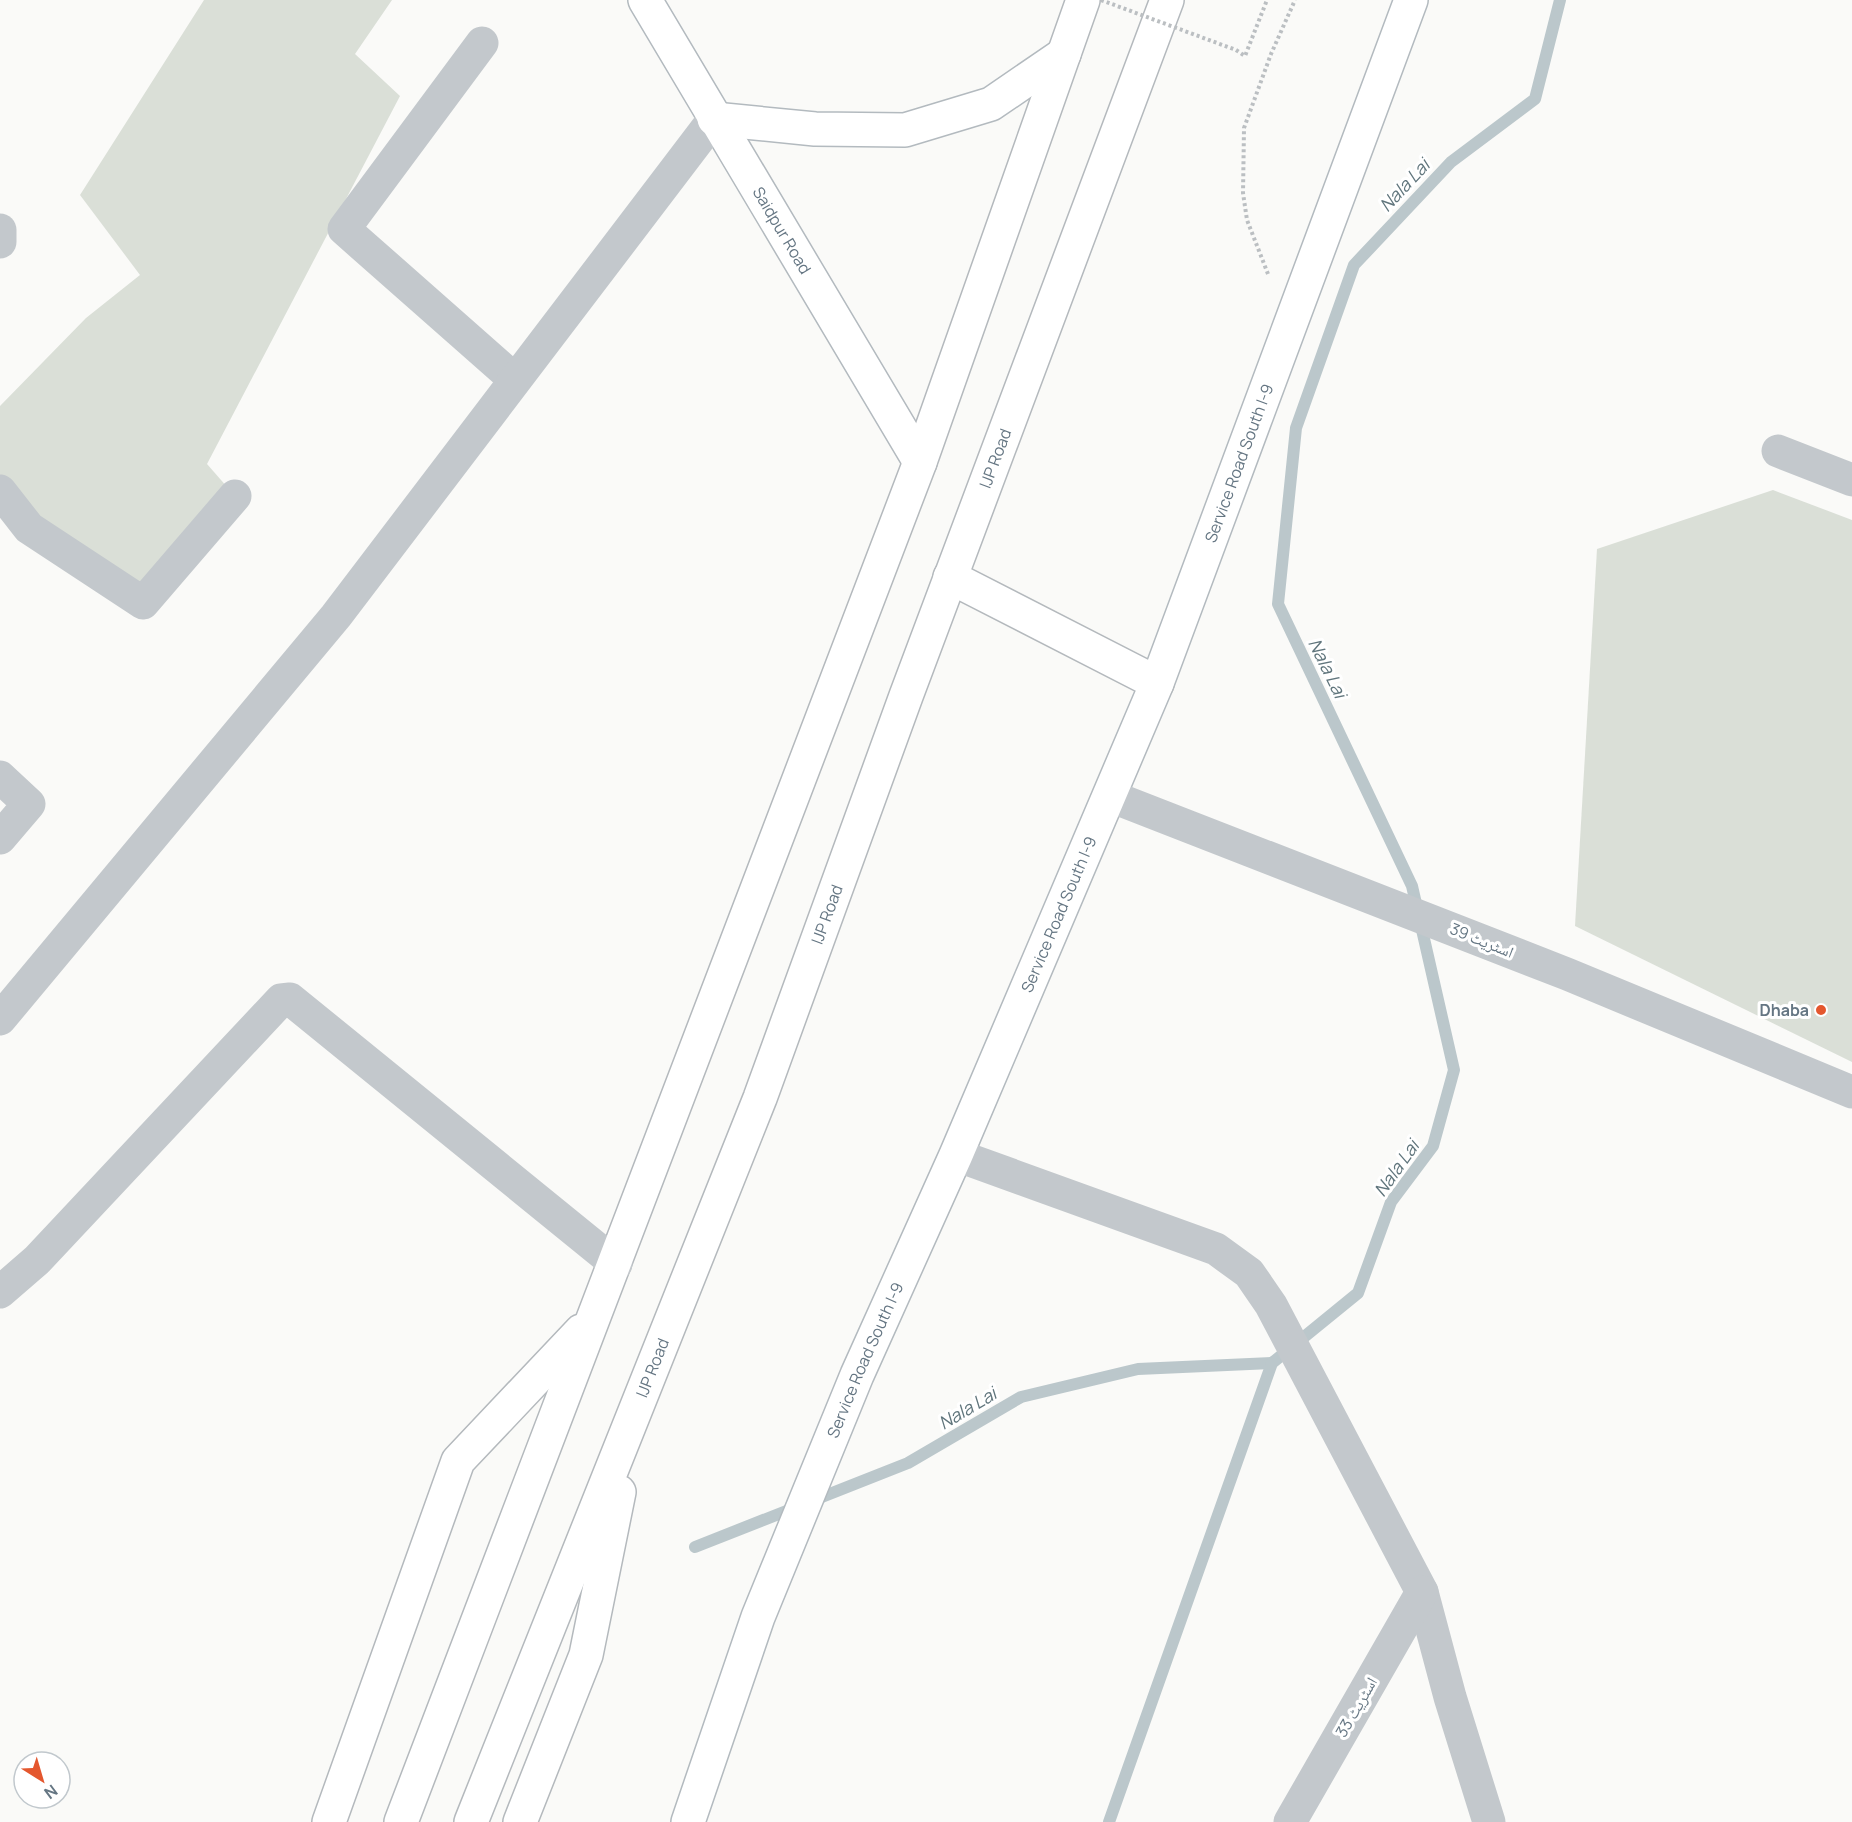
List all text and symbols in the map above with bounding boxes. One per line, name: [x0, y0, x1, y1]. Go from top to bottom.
water label: Nala Lai: [1374, 152, 1436, 216]
street label: Saidpur Road: [748, 183, 817, 278]
street label: Service Road South I-9: [1199, 381, 1278, 545]
street label: IJP Road: [974, 426, 1016, 491]
water label: Nala Lai: [1303, 634, 1354, 704]
street label: Service Road South I-9: [1016, 833, 1101, 996]
street label: IJP Road: [806, 881, 848, 947]
street label: اسٹریٹ 39: [1447, 917, 1517, 963]
place label: Dhaba: [1759, 999, 1809, 1021]
marker: Dhaba: [1814, 1003, 1828, 1017]
water label: Nala Lai: [1368, 1133, 1426, 1201]
street label: Service Road South I-9: [821, 1279, 908, 1441]
street label: IJP Road: [631, 1335, 674, 1401]
water label: Nala Lai: [934, 1380, 1003, 1435]
street label: اسٹریٹ 33: [1330, 1673, 1382, 1741]
north arrow: [12, 1750, 72, 1810]
text: N: [40, 1780, 62, 1804]

